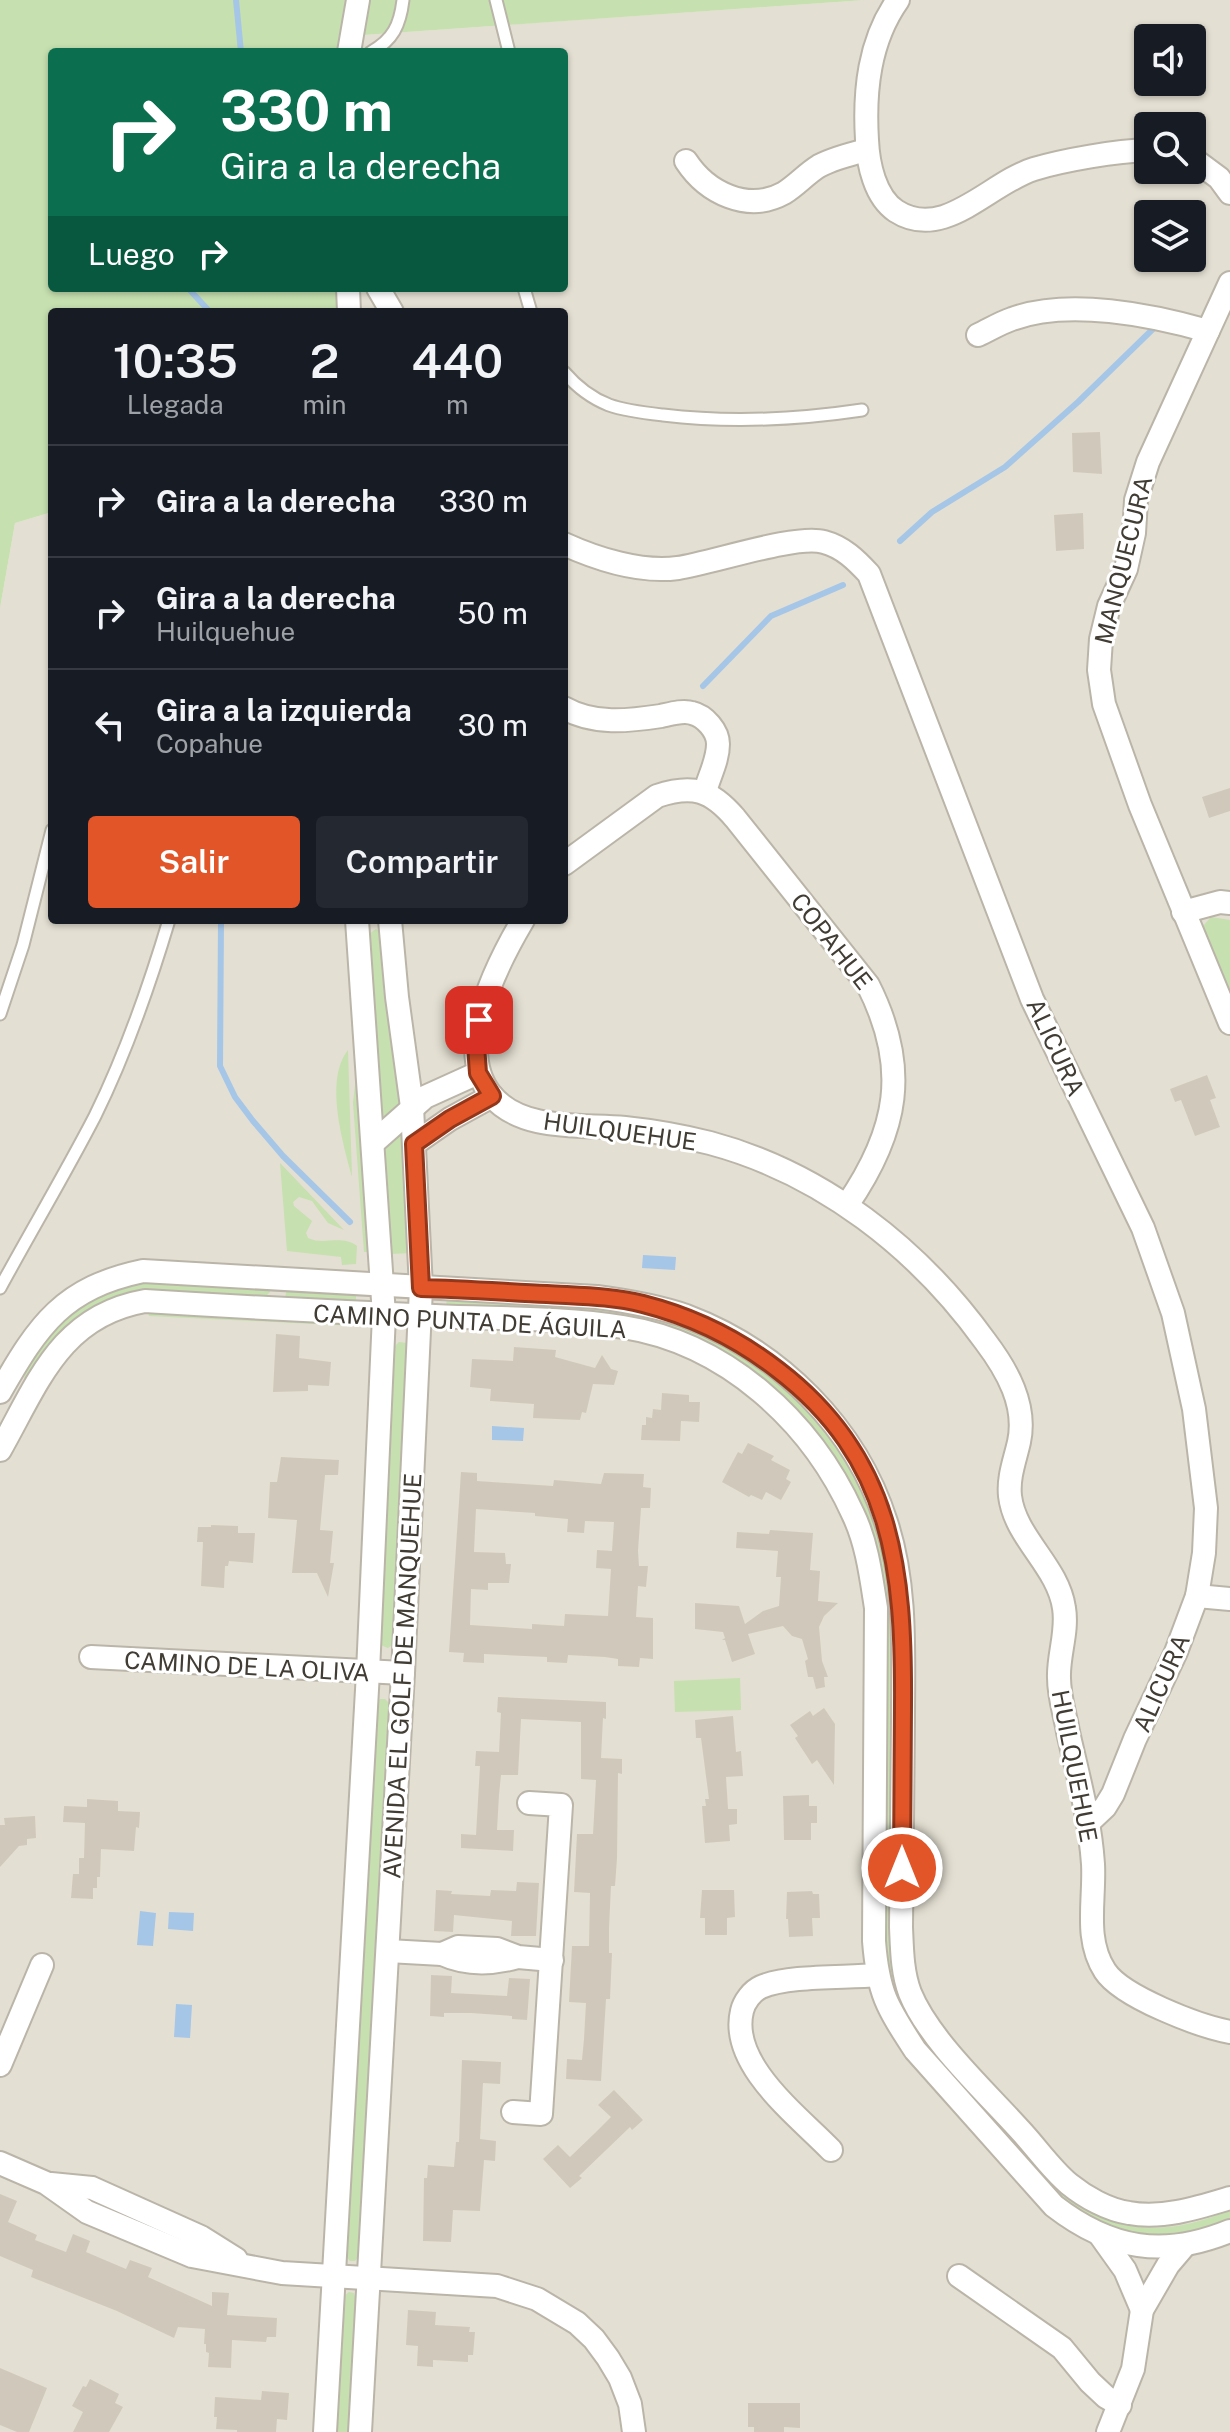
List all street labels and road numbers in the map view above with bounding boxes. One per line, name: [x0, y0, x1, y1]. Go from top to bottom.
street label: MANQUECURA: [1089, 473, 1157, 647]
street label: COPAHUE: [786, 887, 878, 995]
street label: ALICURA: [1021, 994, 1091, 1100]
street label: HUILQUEHUE: [541, 1106, 699, 1156]
street label: CAMINO PUNTA DE ÁGUILA: [312, 1299, 628, 1343]
street label: AVENIDA EL GOLF DE MANQUEHUE: [377, 1472, 427, 1880]
street label: ALICURA: [1127, 1630, 1195, 1736]
street label: CAMINO DE LA OLIVA: [123, 1646, 371, 1686]
street label: HUILQUEHUE: [1047, 1687, 1103, 1845]

